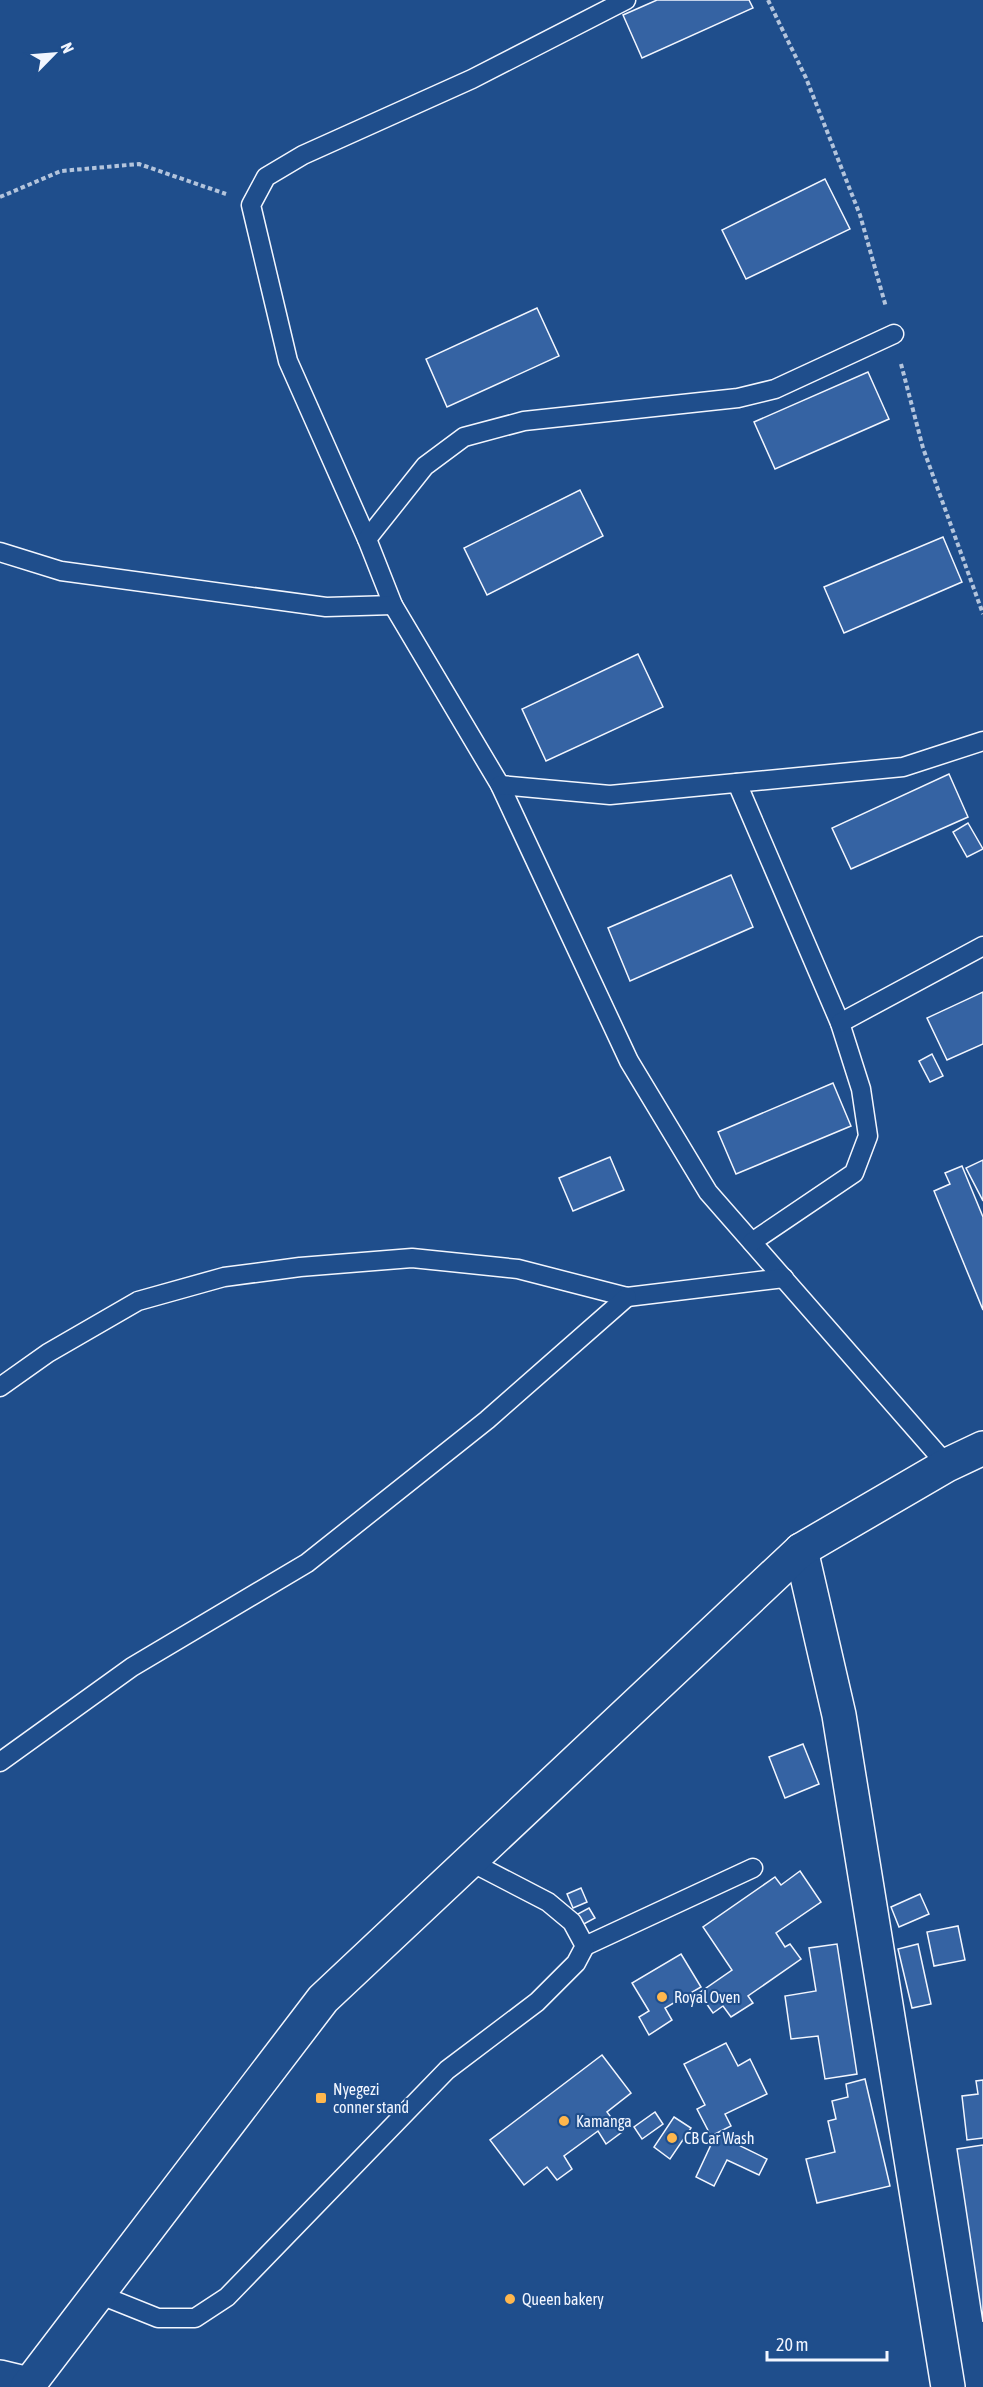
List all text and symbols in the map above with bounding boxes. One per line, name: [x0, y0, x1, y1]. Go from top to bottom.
north arrow: [24, 24, 84, 84]
text: N: [57, 40, 78, 56]
place label: Royal Oven: [674, 1988, 740, 2007]
marker: Royal Oven: [655, 1990, 669, 2004]
place label: Nyegezi conner stand: [333, 2080, 409, 2116]
marker: Nyegezi conner stand: [314, 2091, 328, 2105]
place label: Kamanga: [576, 2112, 632, 2131]
marker: Kamanga: [557, 2114, 571, 2128]
place label: CB Car Wash: [684, 2129, 755, 2147]
marker: CB Car Wash: [665, 2131, 679, 2145]
place label: Queen bakery: [522, 2290, 604, 2309]
marker: Queen bakery: [503, 2292, 517, 2306]
scale bar: [767, 2324, 887, 2362]
text: 20 m: [776, 2334, 808, 2355]

